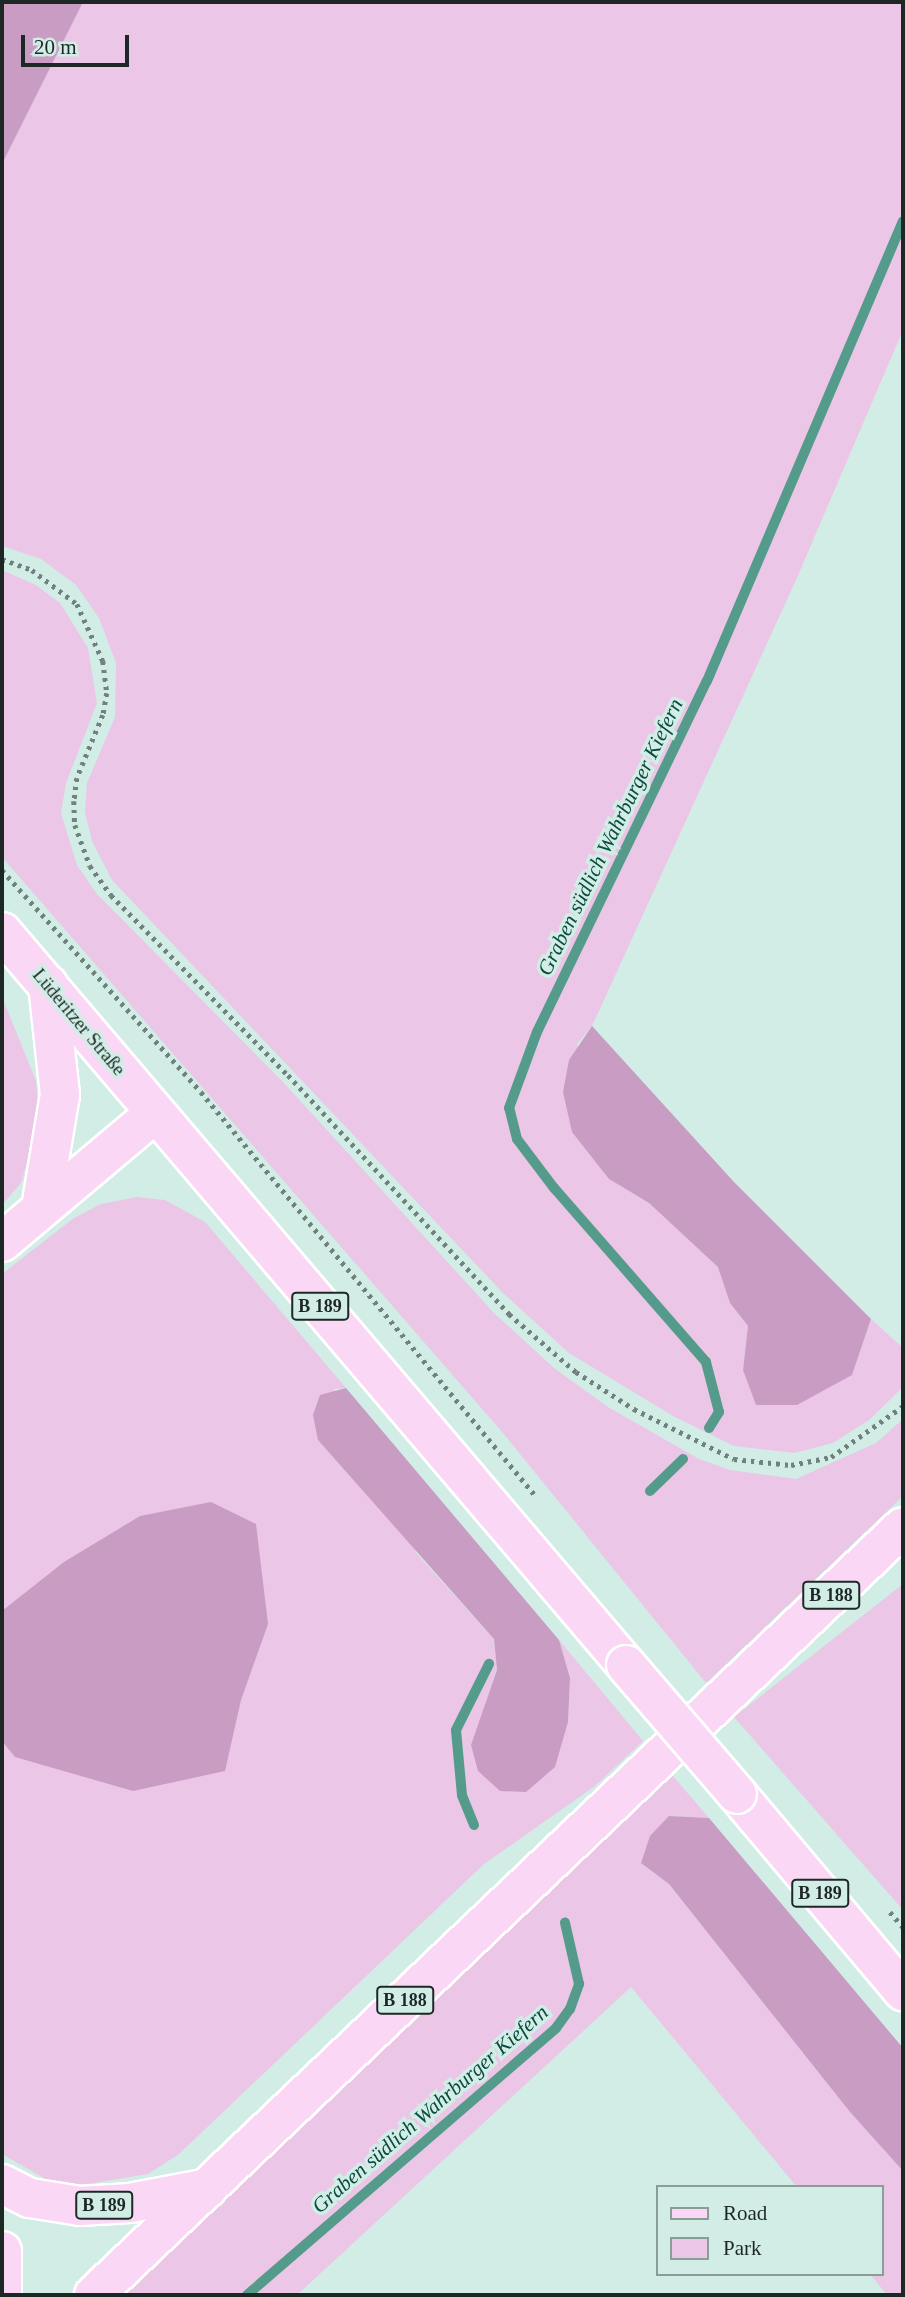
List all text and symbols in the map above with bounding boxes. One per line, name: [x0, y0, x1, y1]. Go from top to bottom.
scale bar: [24, 21, 133, 65]
text: 20 m: [34, 35, 77, 59]
water label: Graben südlich Wahrburger Kiefern: [532, 695, 688, 979]
street label: Lüderitzer Straße: [28, 964, 130, 1080]
road number: B 189: [290, 1292, 350, 1321]
road number: B 188: [801, 1580, 861, 1610]
road number: B 189: [790, 1879, 850, 1908]
road number: B 188: [375, 1986, 435, 2014]
water label: Graben südlich Wahrburger Kiefern: [307, 2000, 553, 2218]
legend: [656, 2185, 884, 2276]
road number: B 189: [74, 2190, 134, 2220]
text: Road: [723, 2201, 767, 2225]
text: Park: [723, 2236, 762, 2260]

